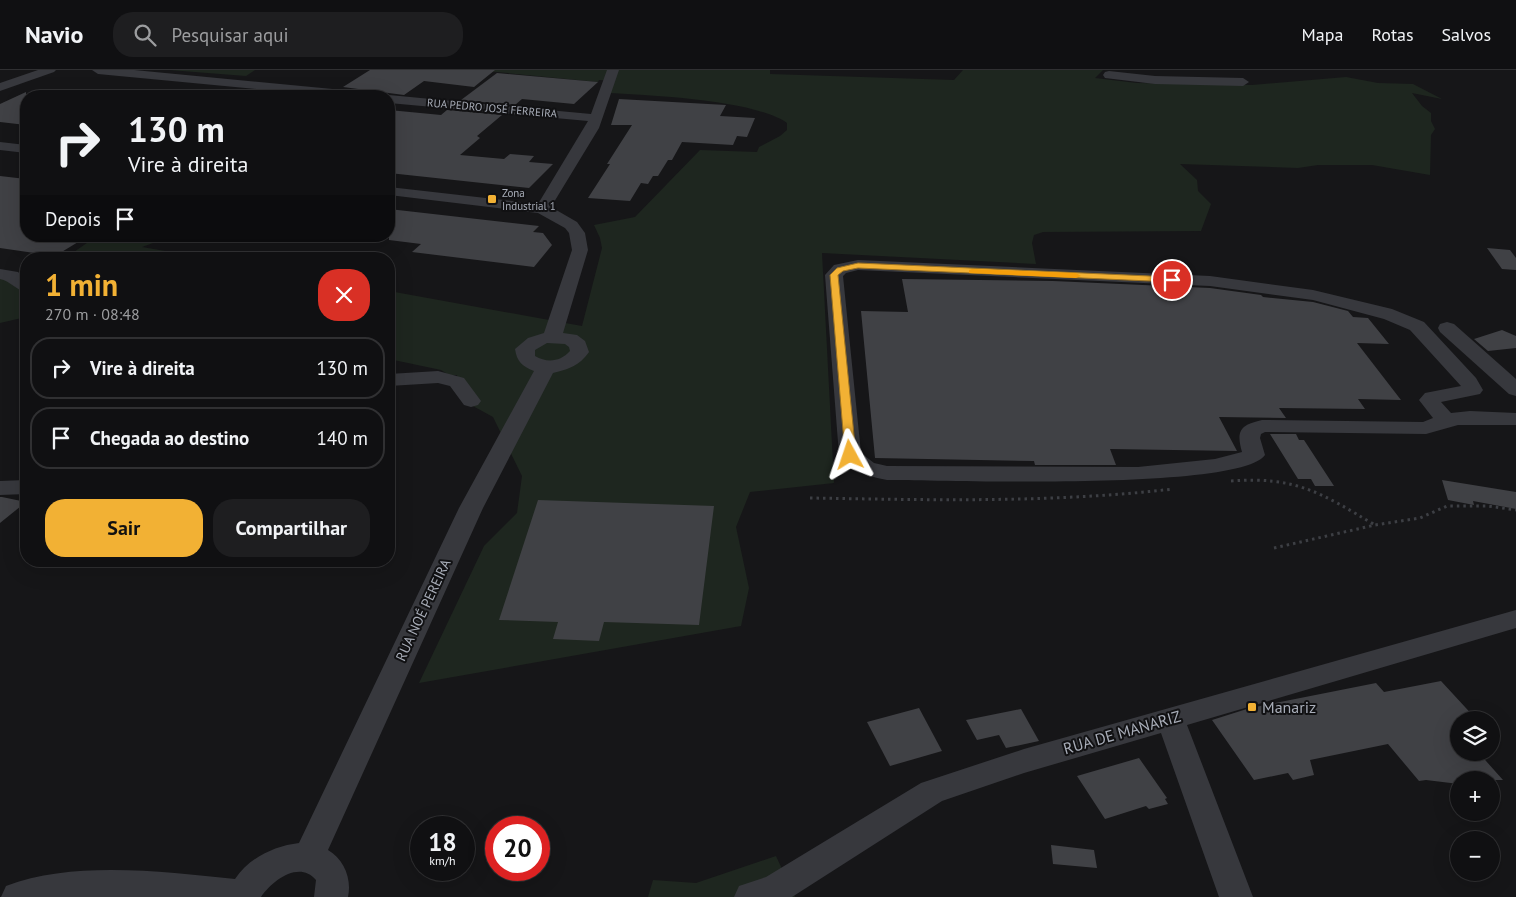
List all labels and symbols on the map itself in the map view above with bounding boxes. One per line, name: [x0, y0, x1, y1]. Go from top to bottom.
street label: RUA PEDRO JOSÉ FERREIRA: [427, 95, 558, 121]
place label: Zona Industrial 1: [502, 186, 556, 213]
marker: Zona Industrial 1: [486, 193, 498, 205]
pin: [1151, 259, 1193, 301]
position arrow: [823, 428, 875, 480]
street label: RUA NOÉ PEREIRA: [392, 555, 455, 664]
place label: Manariz: [1262, 697, 1316, 717]
marker: Manariz: [1246, 701, 1258, 713]
street label: RUA DE MANARIZ: [1061, 706, 1183, 758]
speed limit sign: 20: [485, 816, 550, 881]

